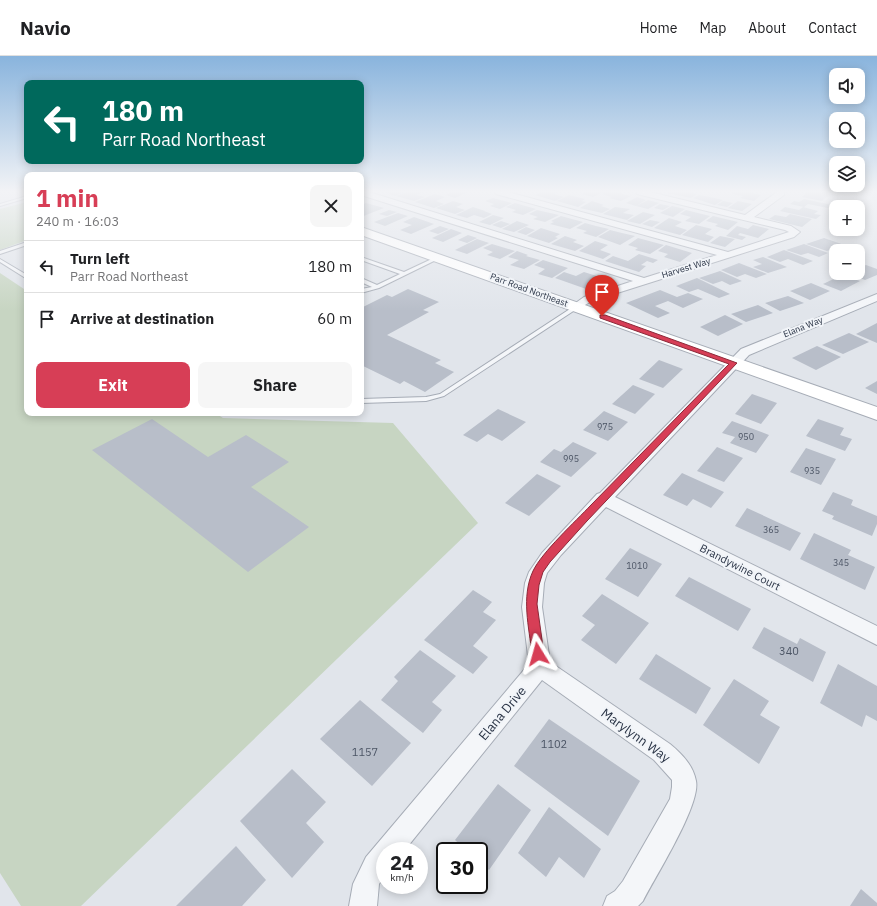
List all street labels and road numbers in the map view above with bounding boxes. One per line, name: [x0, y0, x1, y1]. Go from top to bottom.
street label: Harvest Way: [660, 255, 712, 280]
street label: Parr Road Northeast: [489, 270, 570, 309]
street label: Elana Way: [781, 313, 825, 339]
street label: Brandywine Court: [697, 541, 783, 593]
street label: Elana Drive: [475, 683, 530, 744]
street label: Marylynn Way: [598, 705, 674, 767]

